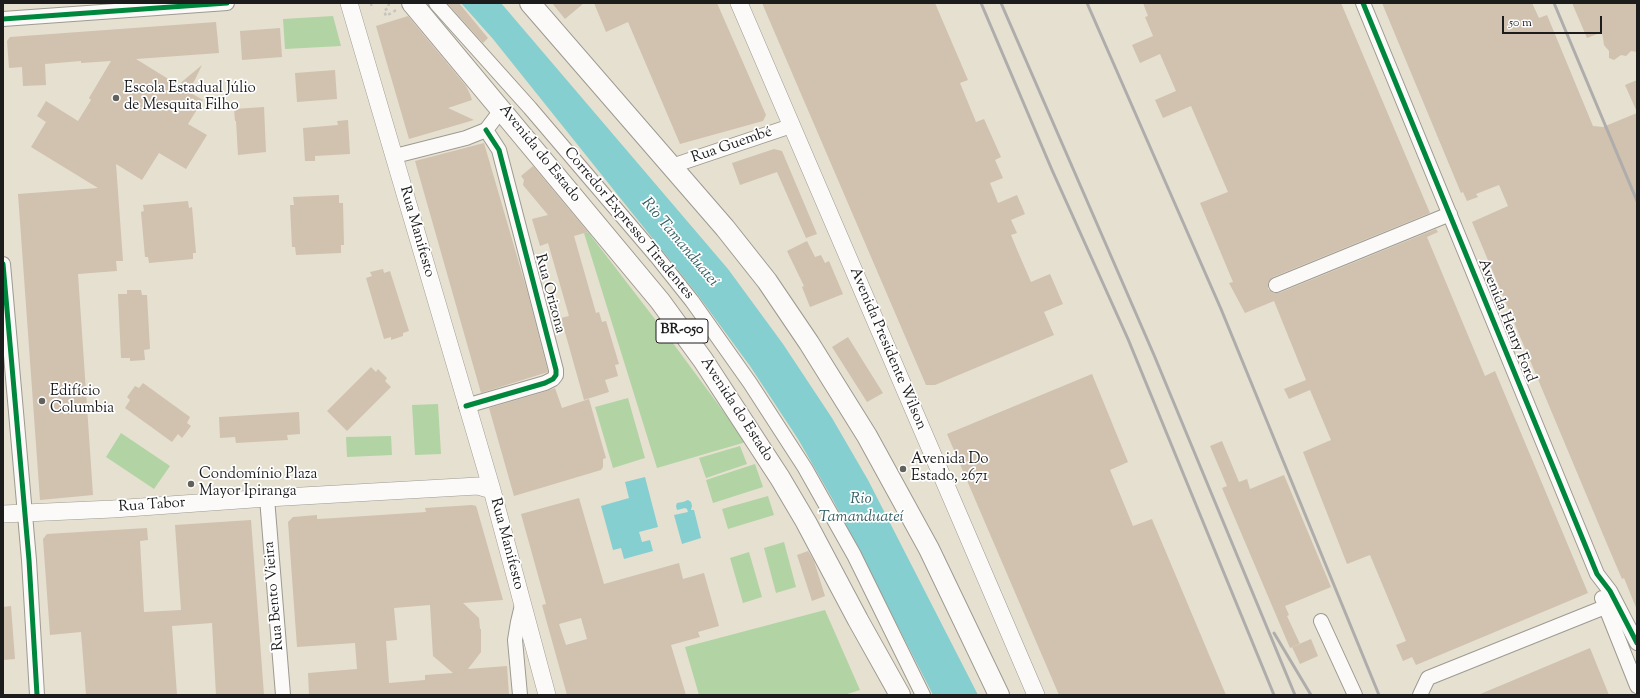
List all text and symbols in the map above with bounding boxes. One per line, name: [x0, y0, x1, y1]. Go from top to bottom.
scale bar: [1504, 8, 1604, 34]
text: 50 m: [1509, 14, 1532, 32]
place label: Escola Estadual Júlio de Mesquita Filho: [124, 80, 256, 115]
marker: Escola Estadual Júlio de Mesquita Filho: [111, 93, 121, 103]
street label: Avenida do Estado: [494, 102, 584, 206]
street label: Rua Guembé: [689, 124, 775, 168]
street label: Corredor Expresso Tiradentes: [559, 144, 697, 304]
street label: Rua Manifesto: [394, 184, 438, 280]
water label: Rio Tamanduateí: [636, 195, 722, 291]
street label: Rua Orizona: [530, 252, 568, 336]
street label: Avenida Henry Ford: [1473, 257, 1539, 385]
street label: Avenida Presidente Wilson: [845, 265, 929, 433]
road number: BR-050: [656, 319, 708, 343]
street label: Avenida do Estado: [696, 355, 776, 465]
place label: Edifício Columbia: [50, 383, 114, 418]
marker: Edifício Columbia: [37, 396, 47, 406]
place label: Avenida Do Estado, 2671: [911, 451, 988, 486]
marker: Avenida Do Estado, 2671: [898, 464, 908, 474]
place label: Condomínio Plaza Mayor Ipiranga: [199, 466, 317, 501]
marker: Condomínio Plaza Mayor Ipiranga: [186, 479, 196, 489]
water label: Rio Tamanduateí: [818, 490, 904, 528]
street label: Rua Tabor: [118, 495, 186, 517]
street label: Rua Manifesto: [485, 496, 527, 592]
street label: Rua Bento Vieira: [261, 540, 289, 652]

